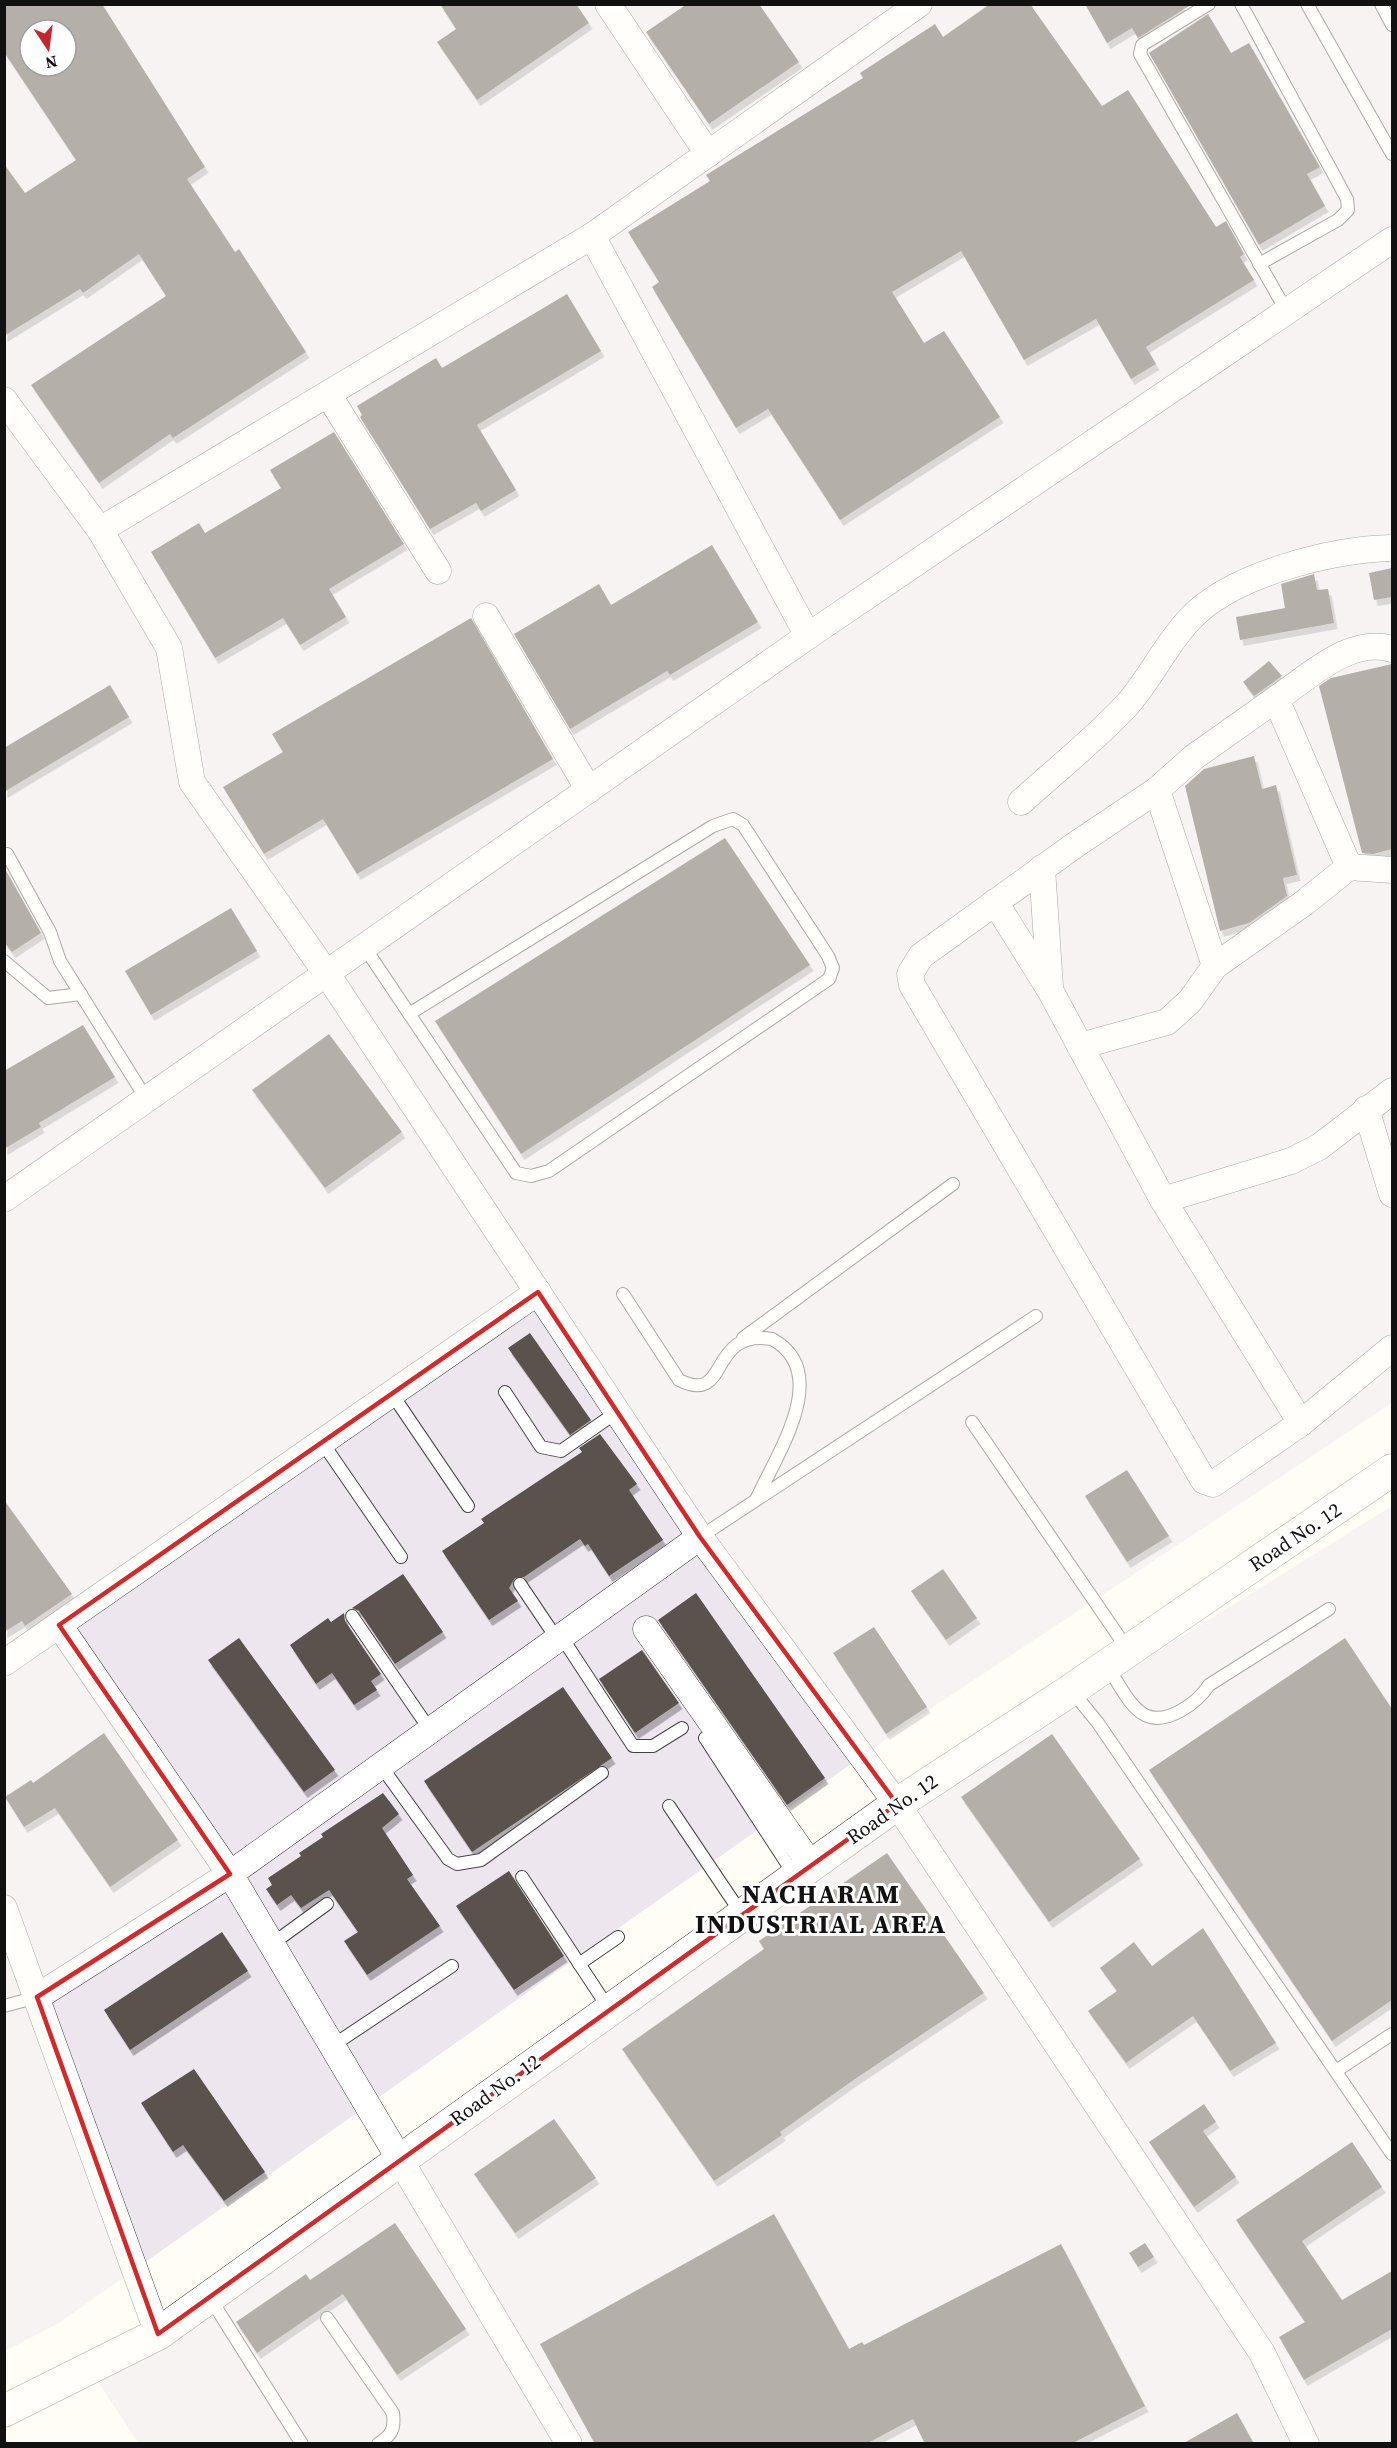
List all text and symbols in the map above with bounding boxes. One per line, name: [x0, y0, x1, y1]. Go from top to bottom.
north arrow: [18, 18, 78, 78]
text: N: [43, 51, 60, 75]
street label: Road No. 12: [1243, 1496, 1347, 1578]
street label: Road No. 12: [841, 1767, 943, 1851]
district label: NACHARAM INDUSTRIAL AREA: [695, 1876, 947, 1942]
street label: Road No. 12: [444, 2048, 546, 2132]

